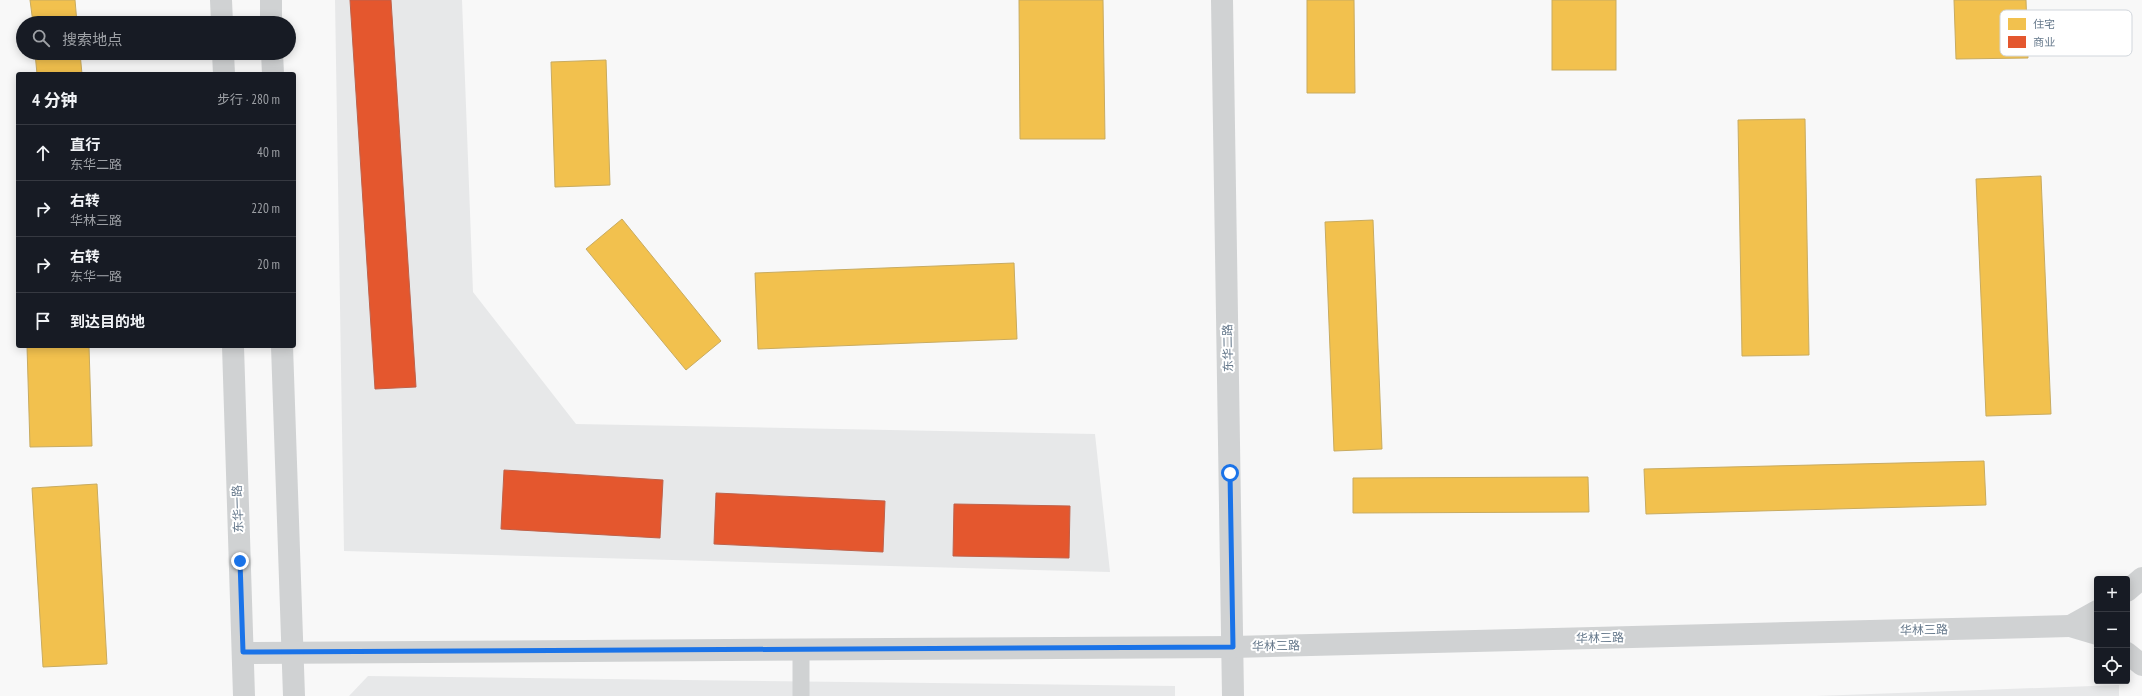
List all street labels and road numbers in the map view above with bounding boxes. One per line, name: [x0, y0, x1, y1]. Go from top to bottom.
street label: 东华二路: [1220, 324, 1235, 372]
street label: 东华一路: [229, 485, 246, 533]
street label: 华林三路: [1900, 622, 1948, 637]
street label: 华林三路: [1576, 630, 1624, 645]
street label: 华林三路: [1252, 638, 1300, 653]

